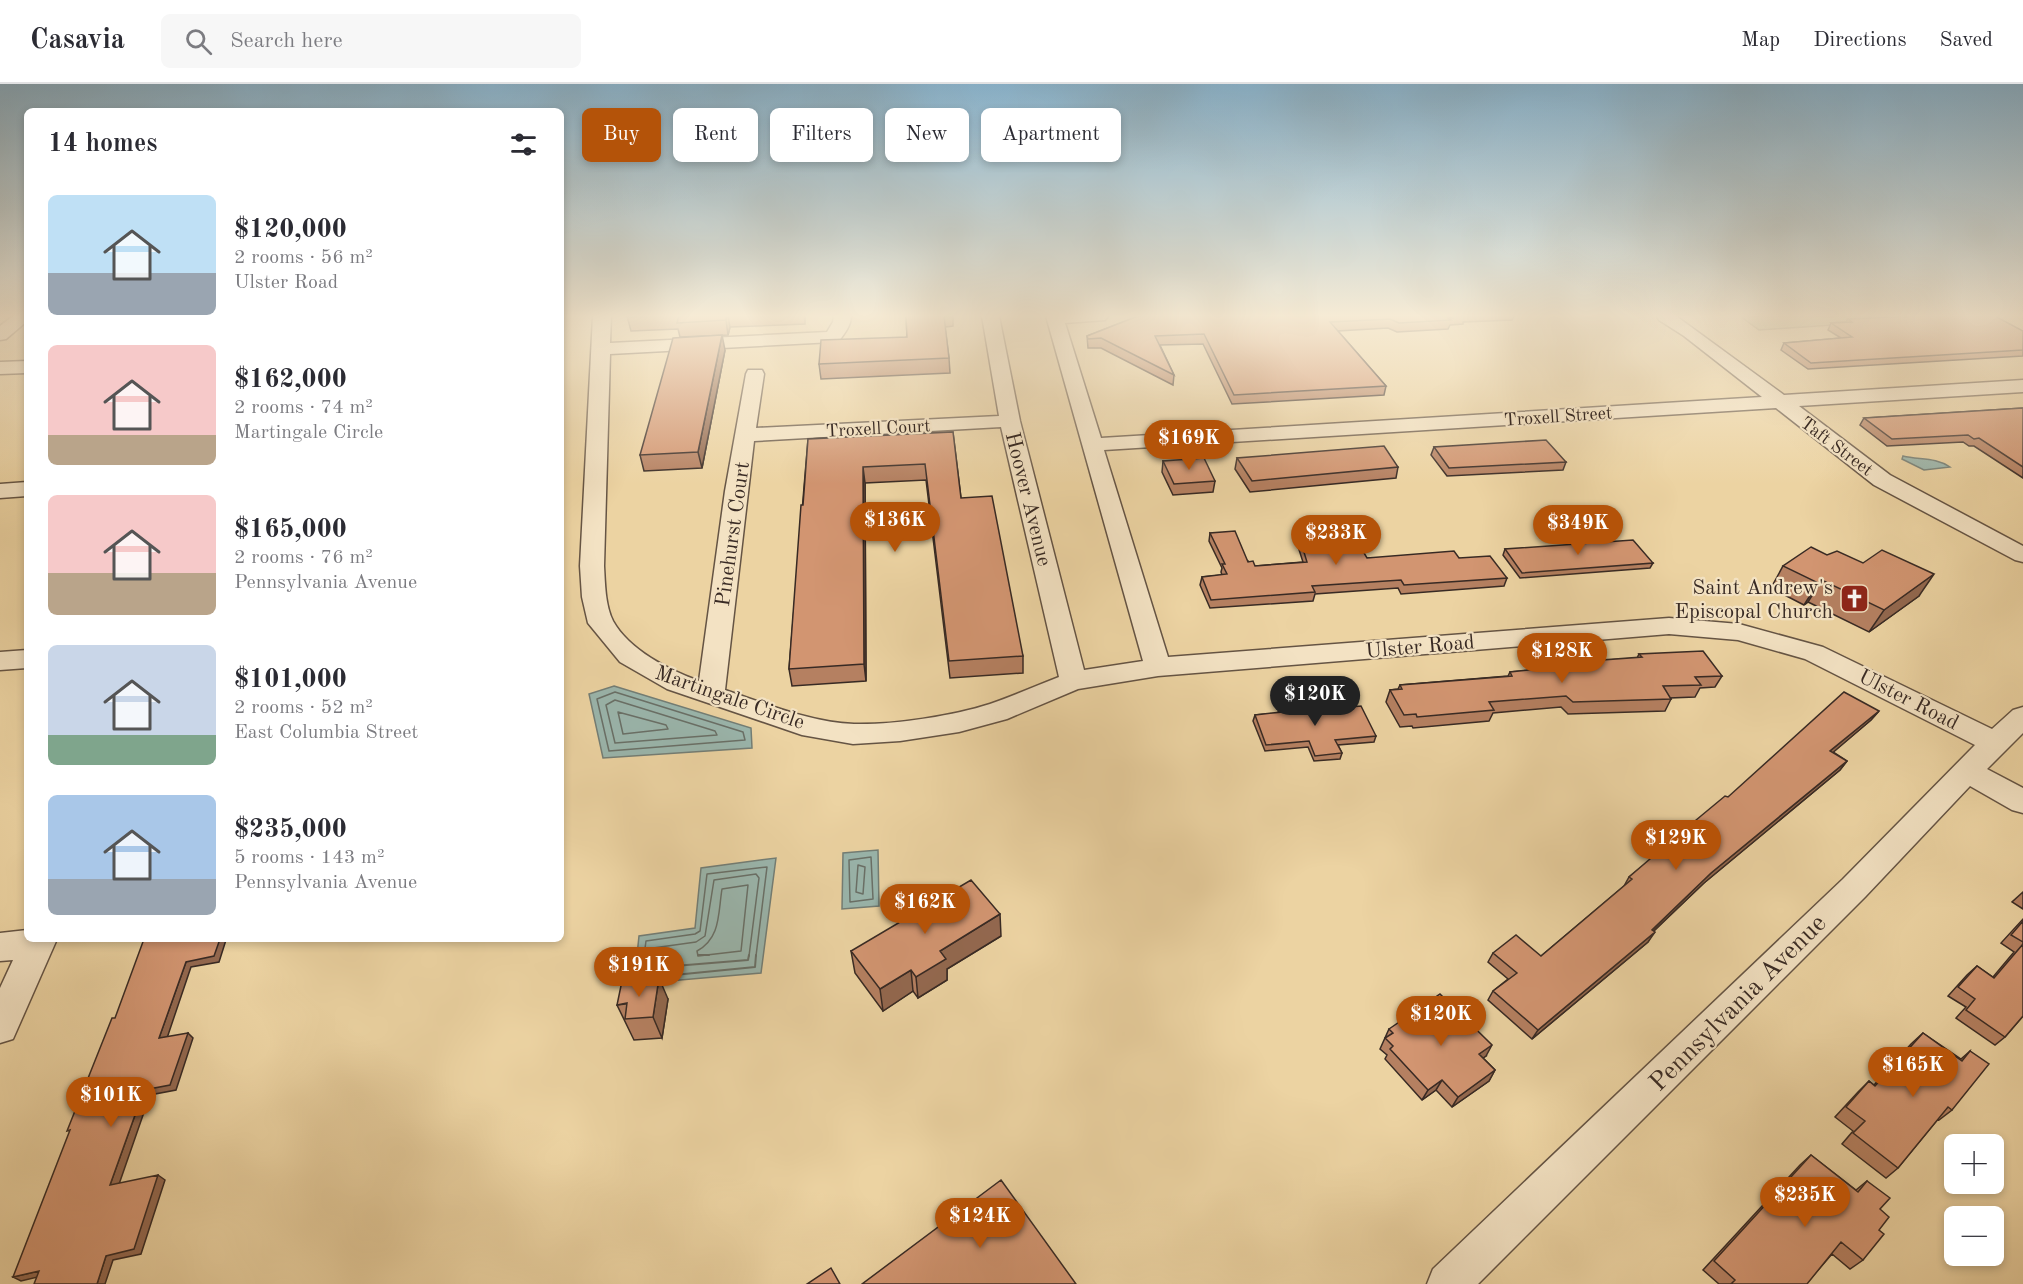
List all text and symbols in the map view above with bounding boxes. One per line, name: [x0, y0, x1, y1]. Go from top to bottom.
search box: [161, 14, 581, 68]
icon: search: [182, 25, 215, 58]
text: Casavia: [30, 27, 125, 55]
text: Search here: [230, 30, 343, 52]
text: Map: [1741, 30, 1780, 51]
text: Directions: [1813, 30, 1907, 51]
text: Saved: [1940, 30, 1993, 51]
chip: Buy: [582, 108, 661, 162]
chip: Rent: [673, 108, 758, 162]
chip: Filters: [770, 108, 873, 162]
chip: New: [885, 108, 969, 162]
chip: Apartment: [981, 108, 1121, 162]
icon: filters: [507, 128, 540, 161]
text: 14 homes: [48, 131, 157, 157]
text: $120,000: [234, 217, 347, 243]
icon: home: [96, 219, 168, 291]
text: 2 rooms · 56 m²: [234, 248, 373, 268]
text: Ulster Road: [234, 273, 338, 293]
text: $162,000: [234, 367, 347, 393]
icon: home: [96, 369, 168, 441]
text: 2 rooms · 74 m²: [234, 398, 373, 418]
street label: Troxell Street: [1503, 404, 1613, 430]
street label: Taft Street: [1797, 414, 1876, 480]
street label: Troxell Court: [825, 417, 931, 441]
pin: $169K: [1147, 420, 1231, 471]
text: Martingale Circle: [234, 423, 383, 443]
text: $169K: [1158, 429, 1220, 449]
street label: Hoover Avenue: [1001, 430, 1054, 569]
street label: Pinehurst Court: [713, 460, 754, 608]
pin: $136K: [853, 502, 937, 553]
pin: $349K: [1536, 505, 1620, 556]
text: $136K: [864, 511, 926, 531]
text: $349K: [1547, 514, 1609, 534]
pin: $233K: [1294, 515, 1378, 566]
text: $165,000: [234, 517, 347, 543]
icon: home: [96, 519, 168, 591]
text: $233K: [1305, 524, 1367, 544]
text: 2 rooms · 76 m²: [234, 548, 373, 568]
text: Pennsylvania Avenue: [234, 573, 417, 593]
place label: Saint Andrew's Episcopal Church: [1675, 578, 1833, 623]
church icon: Saint Andrew's Episcopal Church: [1838, 583, 1870, 615]
street label: Ulster Road: [1365, 632, 1476, 663]
pin: $128K: [1520, 633, 1604, 684]
text: $128K: [1531, 642, 1593, 662]
street label: Martingale Circle: [652, 663, 807, 734]
street label: Ulster Road: [1855, 666, 1962, 735]
text: $101,000: [234, 667, 347, 693]
icon: home: [96, 669, 168, 741]
pin: $120K: [1273, 676, 1357, 727]
text: $120K: [1284, 685, 1346, 705]
text: 2 rooms · 52 m²: [234, 698, 373, 718]
text: East Columbia Street: [234, 723, 418, 743]
text: $235,000: [234, 817, 347, 843]
icon: home: [96, 819, 168, 891]
pin: $129K: [1634, 820, 1718, 871]
text: $129K: [1645, 829, 1707, 849]
text: 5 rooms · 143 m²: [234, 848, 384, 868]
text: Pennsylvania Avenue: [234, 873, 417, 893]
pin: $162K: [883, 884, 967, 935]
text: $162K: [894, 893, 956, 913]
street label: Pennsylvania Avenue: [1645, 910, 1832, 1097]
pin: $191K: [597, 947, 681, 998]
text: $191K: [608, 956, 670, 976]
pin: $120K: [1399, 996, 1483, 1047]
text: $120K: [1410, 1005, 1472, 1025]
pin: $165K: [1871, 1047, 1955, 1098]
text: $165K: [1882, 1056, 1944, 1076]
pin: $101K: [69, 1077, 153, 1128]
text: $101K: [80, 1086, 142, 1106]
map controls: [1944, 1134, 2004, 1266]
button: +: [1944, 1134, 2004, 1194]
pin: $235K: [1763, 1177, 1847, 1228]
text: $235K: [1774, 1186, 1836, 1206]
pin: $124K: [938, 1198, 1022, 1249]
button: −: [1944, 1206, 2004, 1266]
text: $124K: [949, 1207, 1011, 1227]

